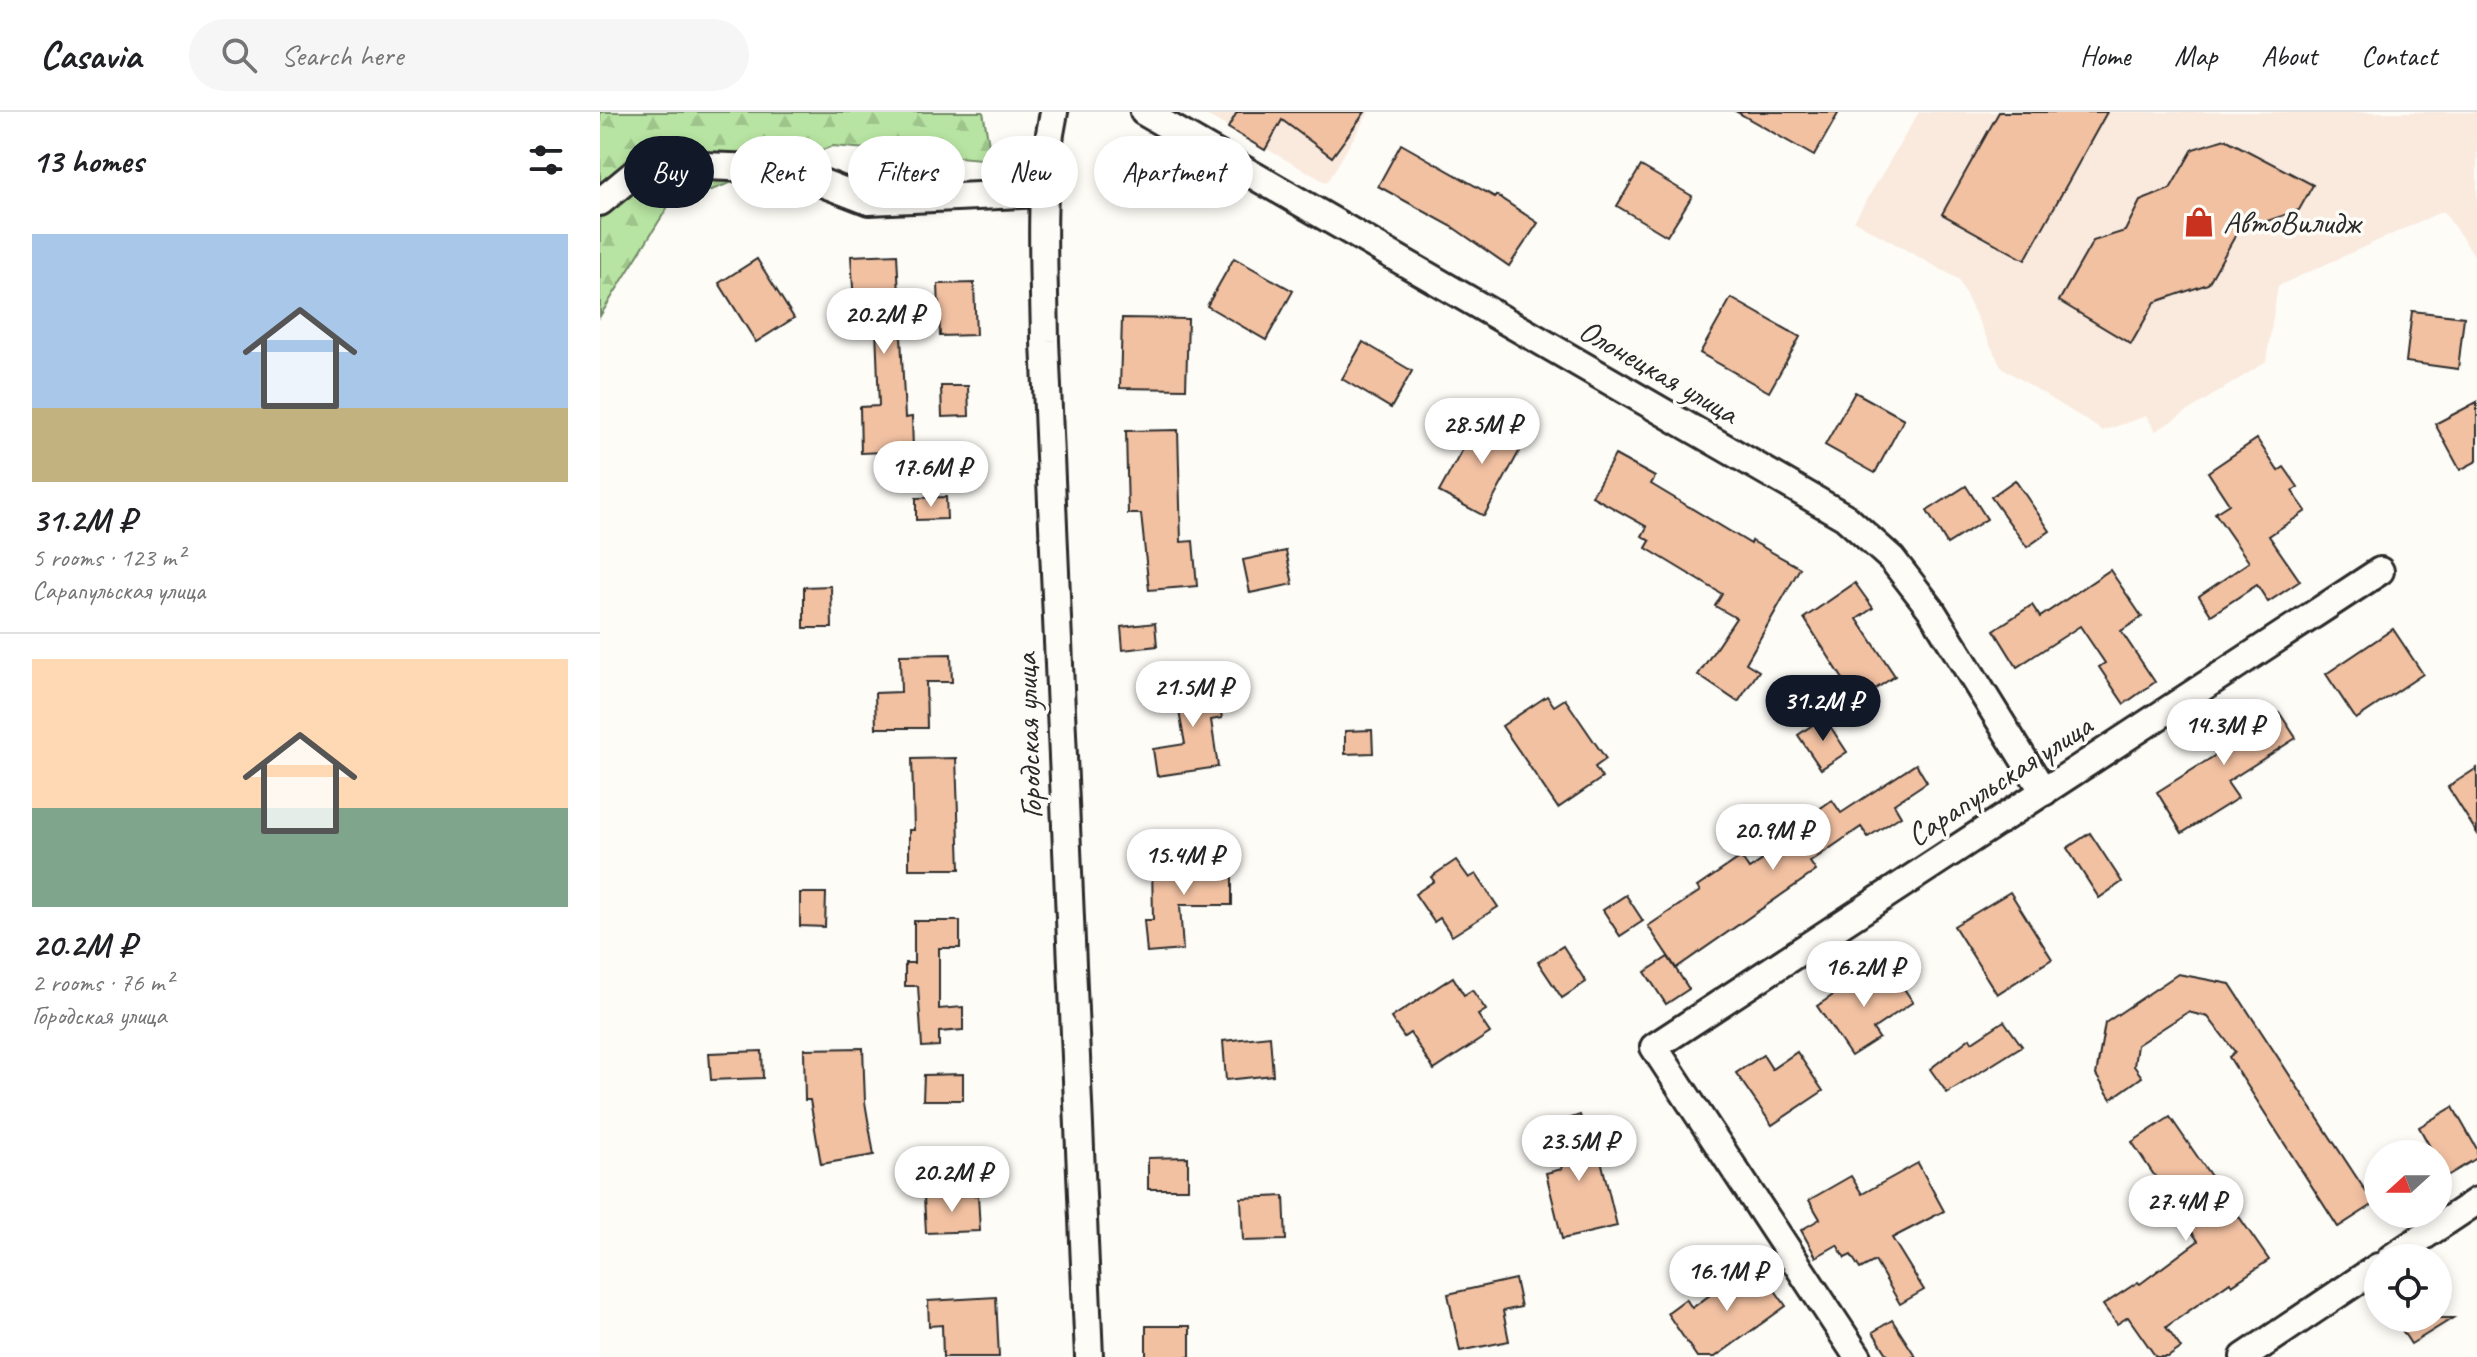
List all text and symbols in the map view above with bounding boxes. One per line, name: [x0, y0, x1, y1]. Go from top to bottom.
search box: [189, 19, 749, 91]
text: Casavia: [40, 32, 141, 79]
icon: search: [217, 33, 261, 77]
text: Search here: [281, 36, 403, 74]
text: Home: [2080, 38, 2130, 73]
text: Map: [2174, 38, 2217, 73]
text: About: [2261, 38, 2317, 73]
text: Contact: [2361, 38, 2437, 73]
chip: Buy: [624, 136, 714, 208]
chip: Rent: [730, 136, 832, 208]
chip: Filters: [848, 136, 965, 208]
chip: New: [981, 136, 1078, 208]
chip: Apartment: [1094, 136, 1253, 208]
icon: filters: [524, 138, 568, 182]
text: 13 homes: [32, 139, 143, 182]
place label: АвтоВилидж: [2223, 202, 2364, 243]
shop icon: АвтоВилидж: [2182, 205, 2216, 239]
icon: home: [228, 286, 372, 430]
pin: 20.2M ₽: [810, 288, 958, 356]
text: 20.2M ₽: [845, 297, 923, 330]
street label: Олонецкая улица: [1572, 309, 1747, 434]
pin: 28.5M ₽: [1408, 398, 1556, 466]
text: 28.5M ₽: [1443, 407, 1521, 440]
pin: 17.6M ₽: [857, 441, 1005, 509]
text: 17.6M ₽: [891, 450, 971, 483]
text: 31.2M ₽: [32, 498, 135, 541]
text: 5 rooms · 123 m²: [32, 541, 184, 574]
text: Сарапульская улица: [32, 574, 205, 607]
street label: Городская улица: [1005, 650, 1052, 820]
pin: 21.5M ₽: [1119, 661, 1267, 729]
text: 21.5M ₽: [1154, 670, 1232, 703]
pin: 31.2M ₽: [1749, 675, 1897, 743]
text: 31.2M ₽: [1784, 684, 1862, 717]
pin: 14.3M ₽: [2150, 699, 2298, 767]
street label: Сарапульская улица: [1899, 704, 2102, 856]
text: 14.3M ₽: [2185, 708, 2263, 741]
icon: home: [228, 711, 372, 855]
pin: 20.9M ₽: [1699, 804, 1847, 872]
text: 20.9M ₽: [1734, 813, 1812, 846]
pin: 15.4M ₽: [1110, 829, 1258, 897]
text: 15.4M ₽: [1145, 838, 1223, 871]
text: 20.2M ₽: [32, 923, 135, 966]
pin: 16.2M ₽: [1790, 941, 1938, 1009]
text: 16.2M ₽: [1824, 950, 1904, 983]
text: 2 rooms · 76 m²: [32, 966, 173, 999]
text: Городская улица: [32, 999, 167, 1032]
pin: 23.5M ₽: [1505, 1115, 1653, 1183]
text: 23.5M ₽: [1540, 1124, 1618, 1157]
north arrow: [2364, 1140, 2452, 1228]
map controls: [2364, 1140, 2452, 1332]
pin: 20.2M ₽: [878, 1146, 1026, 1214]
text: 20.2M ₽: [913, 1155, 991, 1188]
pin: 27.4M ₽: [2112, 1175, 2260, 1243]
text: 27.4M ₽: [2147, 1184, 2225, 1217]
button: locate: [2364, 1244, 2452, 1332]
pin: 16.1M ₽: [1653, 1245, 1801, 1313]
text: 16.1M ₽: [1687, 1254, 1767, 1287]

